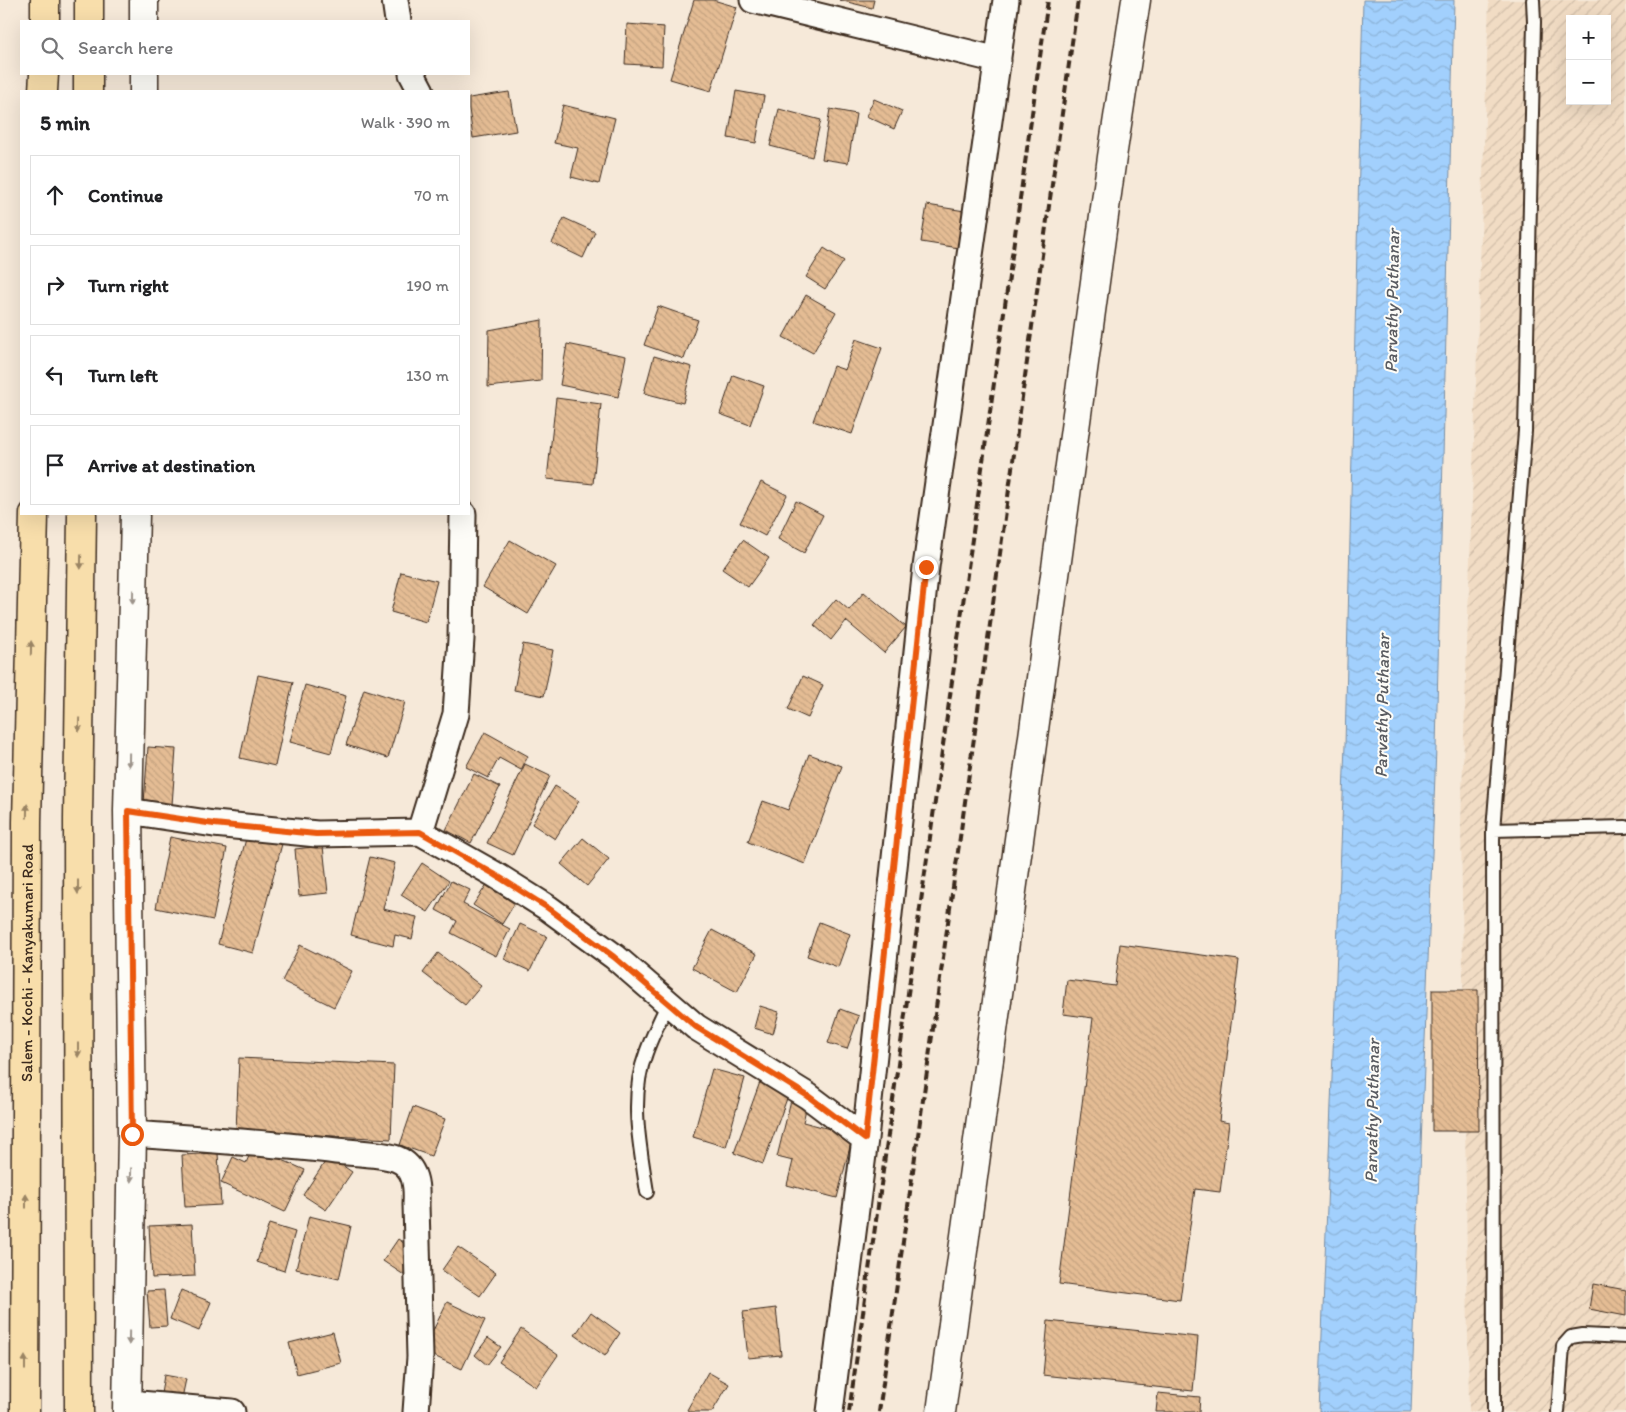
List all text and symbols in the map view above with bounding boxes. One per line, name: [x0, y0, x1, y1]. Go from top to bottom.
map controls: [1566, 15, 1611, 105]
button: +: [1566, 15, 1611, 60]
search box: [20, 20, 470, 75]
icon: search: [38, 34, 66, 62]
text: Search here: [78, 36, 173, 59]
button: −: [1566, 60, 1611, 105]
text: 5 min: [40, 110, 90, 135]
text: Walk · 390 m: [361, 113, 450, 132]
icon: ahead: [41, 181, 69, 209]
text: Continue: [88, 184, 163, 207]
text: 70 m: [414, 186, 449, 205]
water label: Parvathy Puthanar: [1380, 227, 1404, 373]
icon: right: [41, 271, 69, 299]
text: Turn right: [88, 274, 169, 297]
text: 190 m: [406, 276, 449, 295]
icon: left: [41, 361, 69, 389]
text: Turn left: [88, 364, 158, 387]
text: 130 m: [406, 366, 449, 385]
icon: arrive: [41, 451, 69, 479]
text: Arrive at destination: [88, 454, 255, 477]
one-way arrow: [77, 555, 85, 571]
route end: [915, 556, 938, 579]
one-way arrow: [129, 590, 137, 606]
water label: Parvathy Puthanar: [1370, 632, 1394, 778]
one-way arrow: [27, 640, 35, 656]
one-way arrow: [75, 717, 83, 733]
one-way arrow: [125, 752, 133, 768]
one-way arrow: [24, 803, 32, 819]
street label: Salem - Kochi - Kanyakumari Road: [17, 844, 36, 1082]
one-way arrow: [74, 880, 82, 896]
water label: Parvathy Puthanar: [1360, 1037, 1384, 1183]
one-way arrow: [74, 1042, 82, 1058]
route start: [121, 1123, 144, 1146]
one-way arrow: [127, 1167, 135, 1183]
one-way arrow: [22, 1193, 30, 1209]
one-way arrow: [125, 1330, 133, 1346]
one-way arrow: [21, 1355, 29, 1371]

